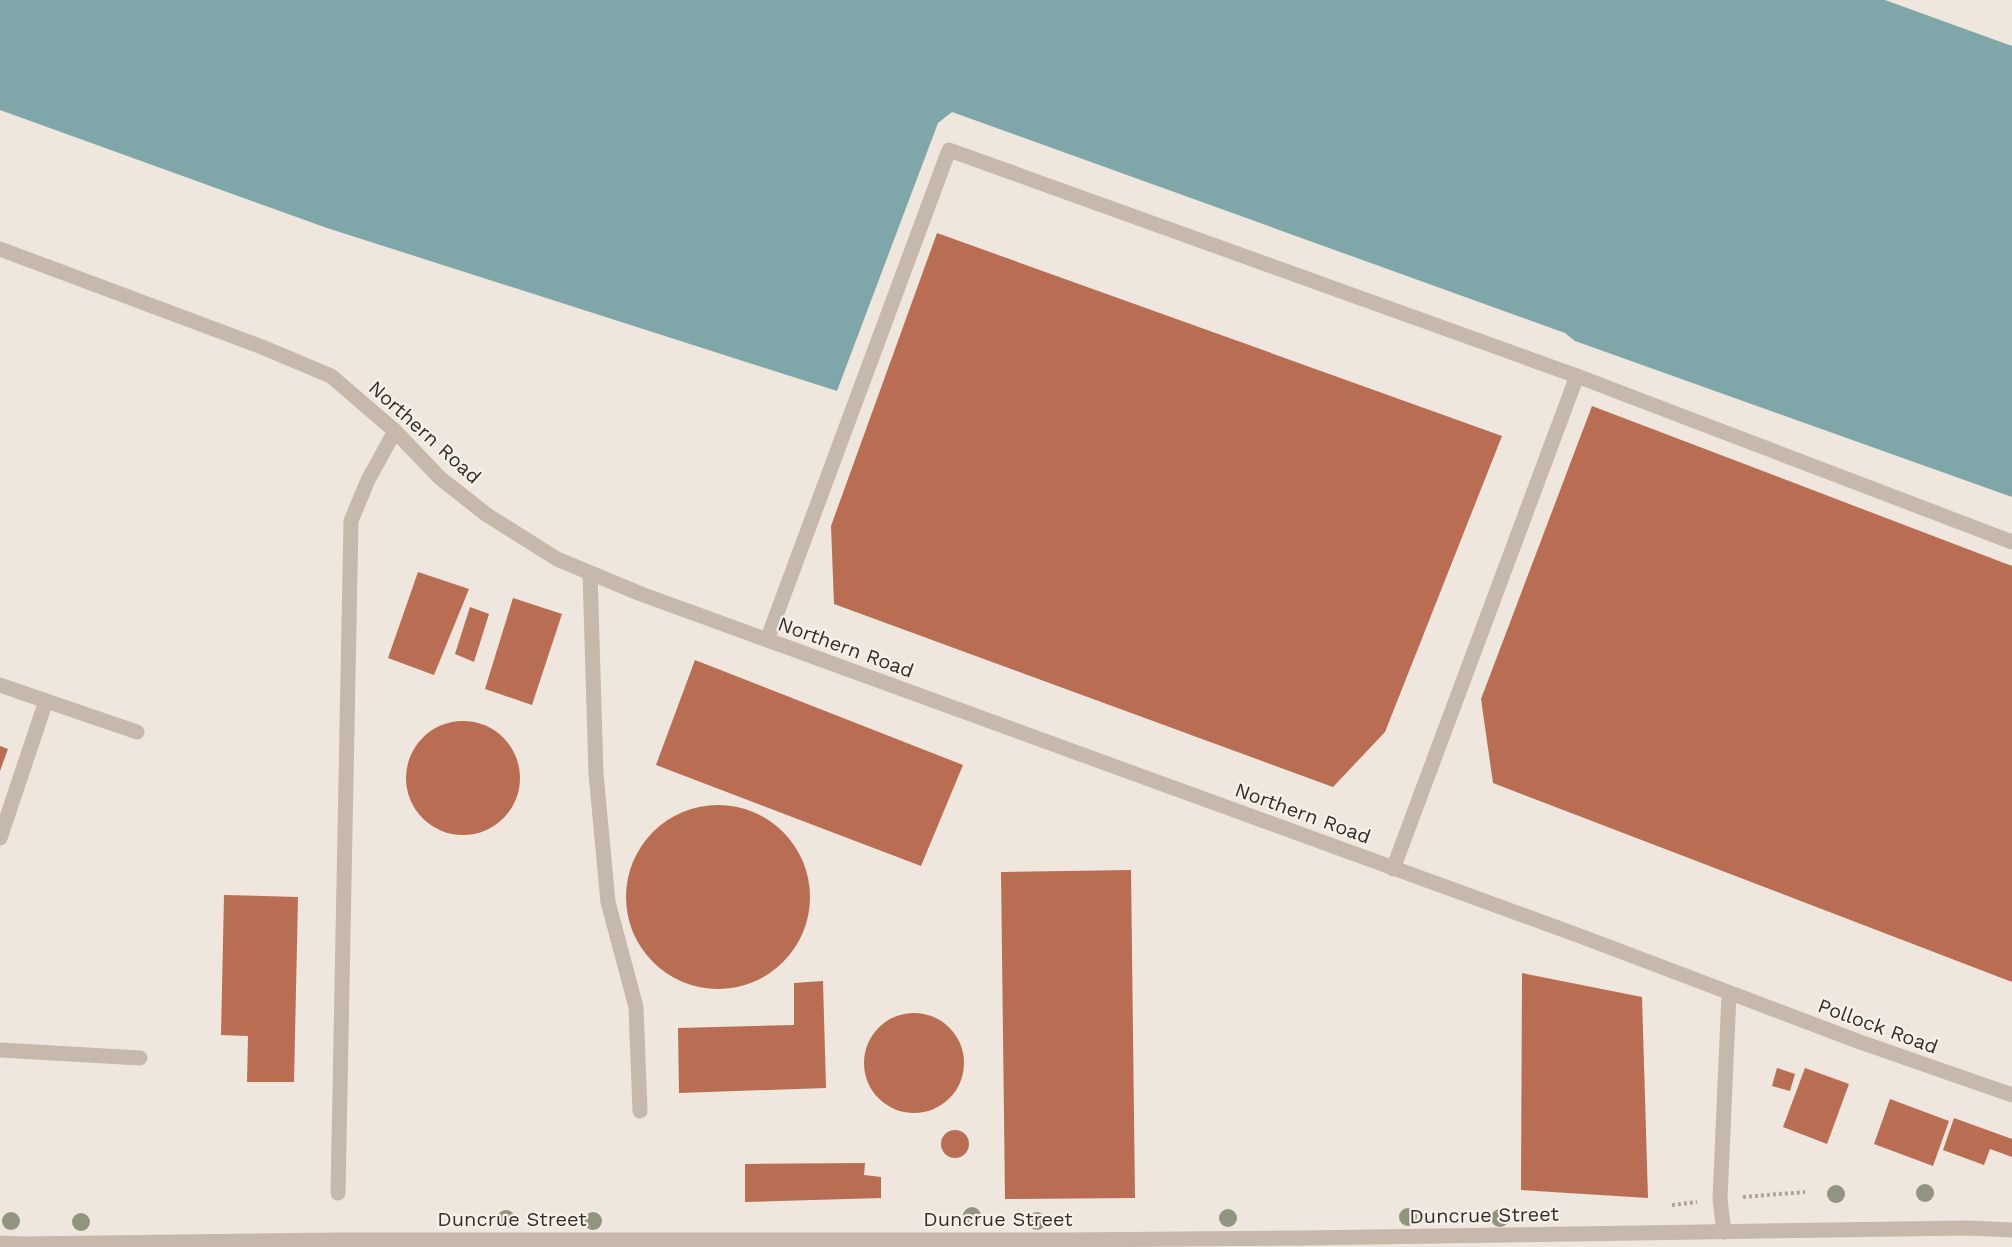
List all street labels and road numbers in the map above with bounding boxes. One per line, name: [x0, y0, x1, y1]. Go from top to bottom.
street label: Northern Road: [364, 375, 486, 489]
street label: Northern Road: [775, 611, 917, 683]
street label: Northern Road: [1232, 777, 1374, 849]
street label: Pollock Road: [1815, 993, 1941, 1059]
street label: Duncrue Street: [1409, 1202, 1560, 1228]
street label: Duncrue Street: [437, 1207, 587, 1231]
street label: Duncrue Street: [923, 1207, 1073, 1231]

